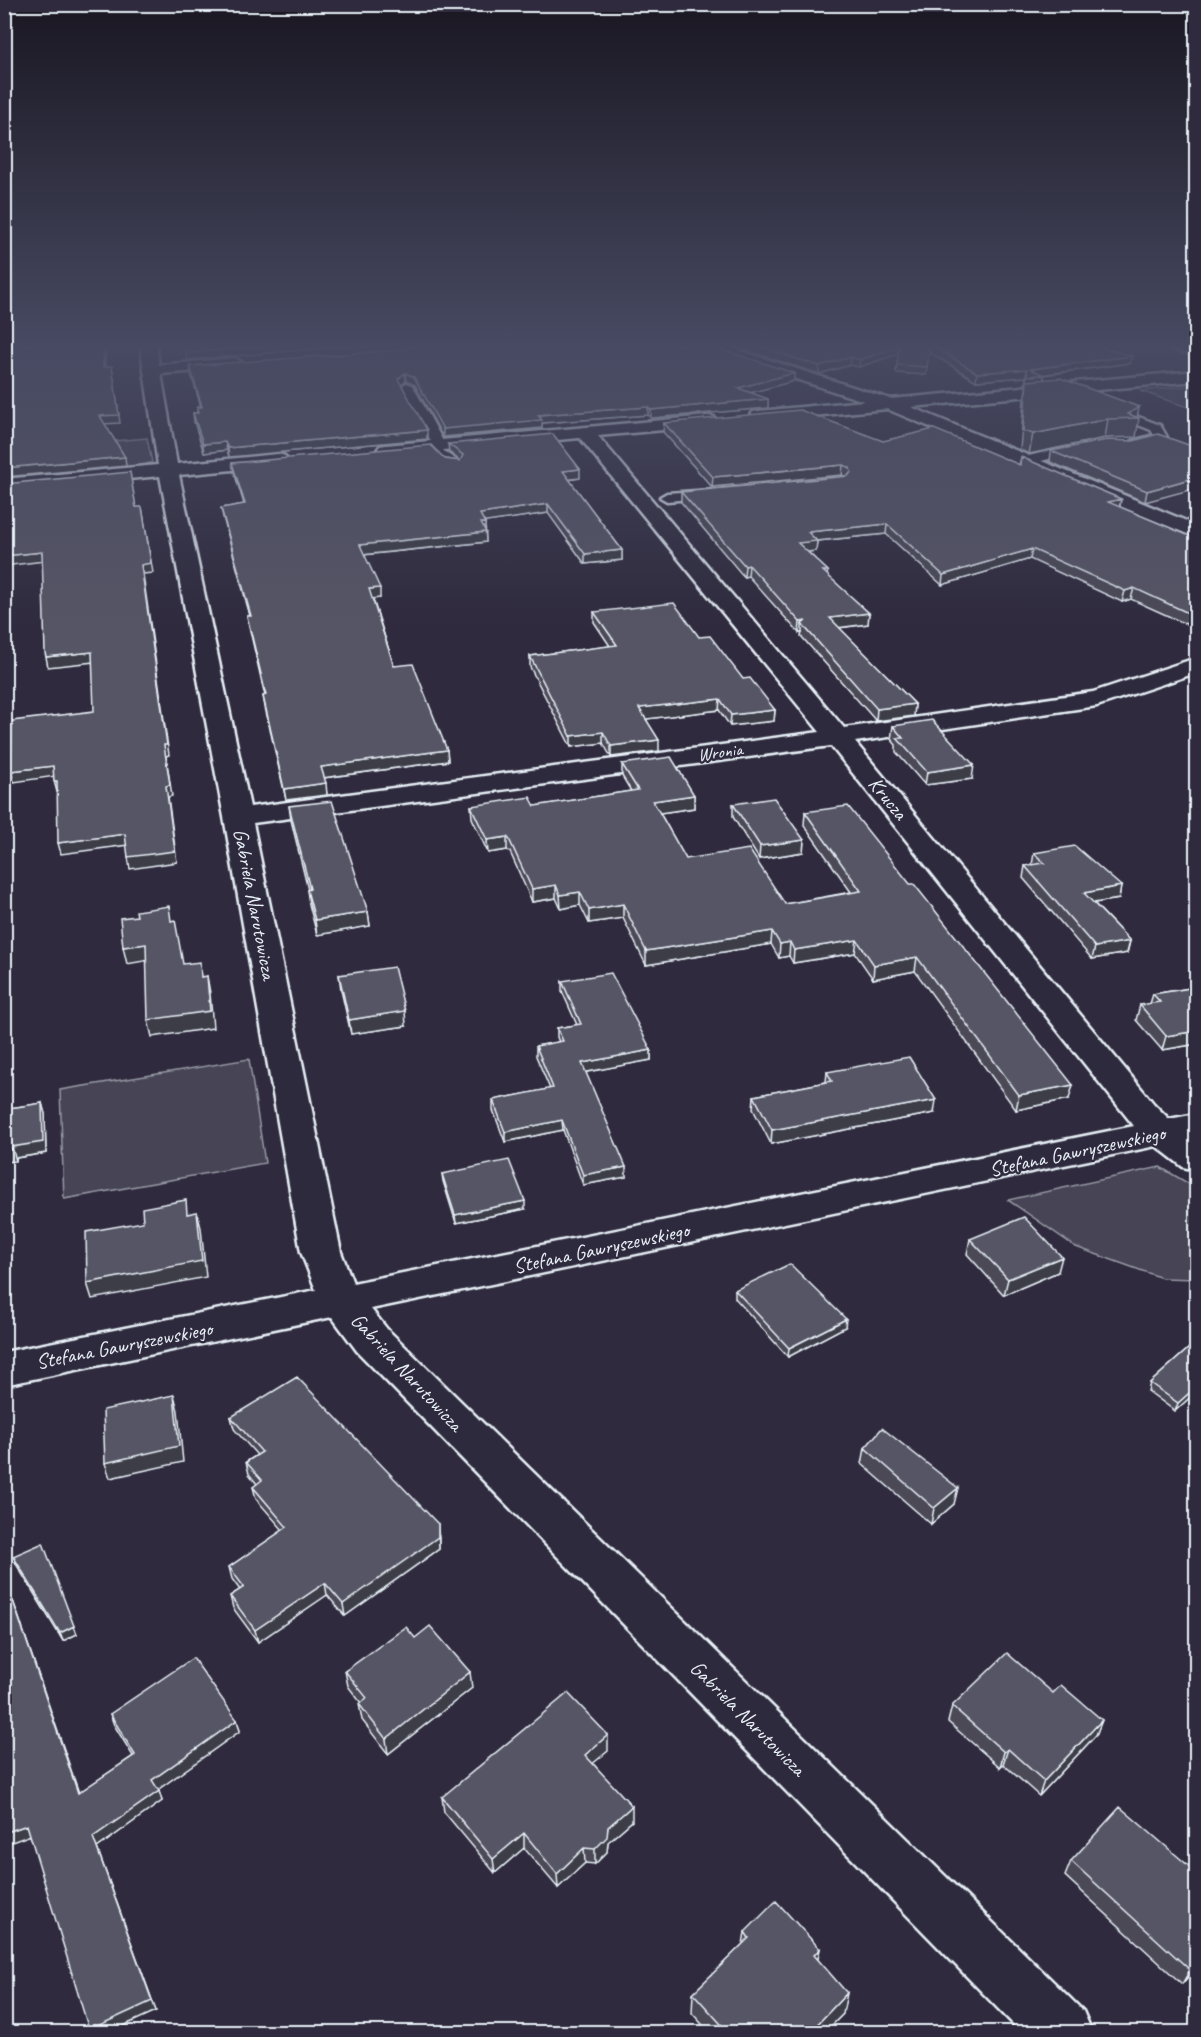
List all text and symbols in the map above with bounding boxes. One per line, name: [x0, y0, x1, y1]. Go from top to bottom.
street label: Wronia: [696, 738, 745, 766]
street label: Krucza: [863, 771, 914, 826]
street label: Gabriela Narutowicza: [228, 827, 283, 984]
street label: Stefana Gawryszewskiego: [987, 1119, 1170, 1182]
street label: Stefana Gawryszewskiego: [511, 1216, 694, 1279]
street label: Gabriela Narutowicza: [345, 1307, 470, 1438]
street label: Stefana Gawryszewskiego: [34, 1315, 217, 1375]
street label: Gabriela Narutowicza: [685, 1655, 813, 1783]

